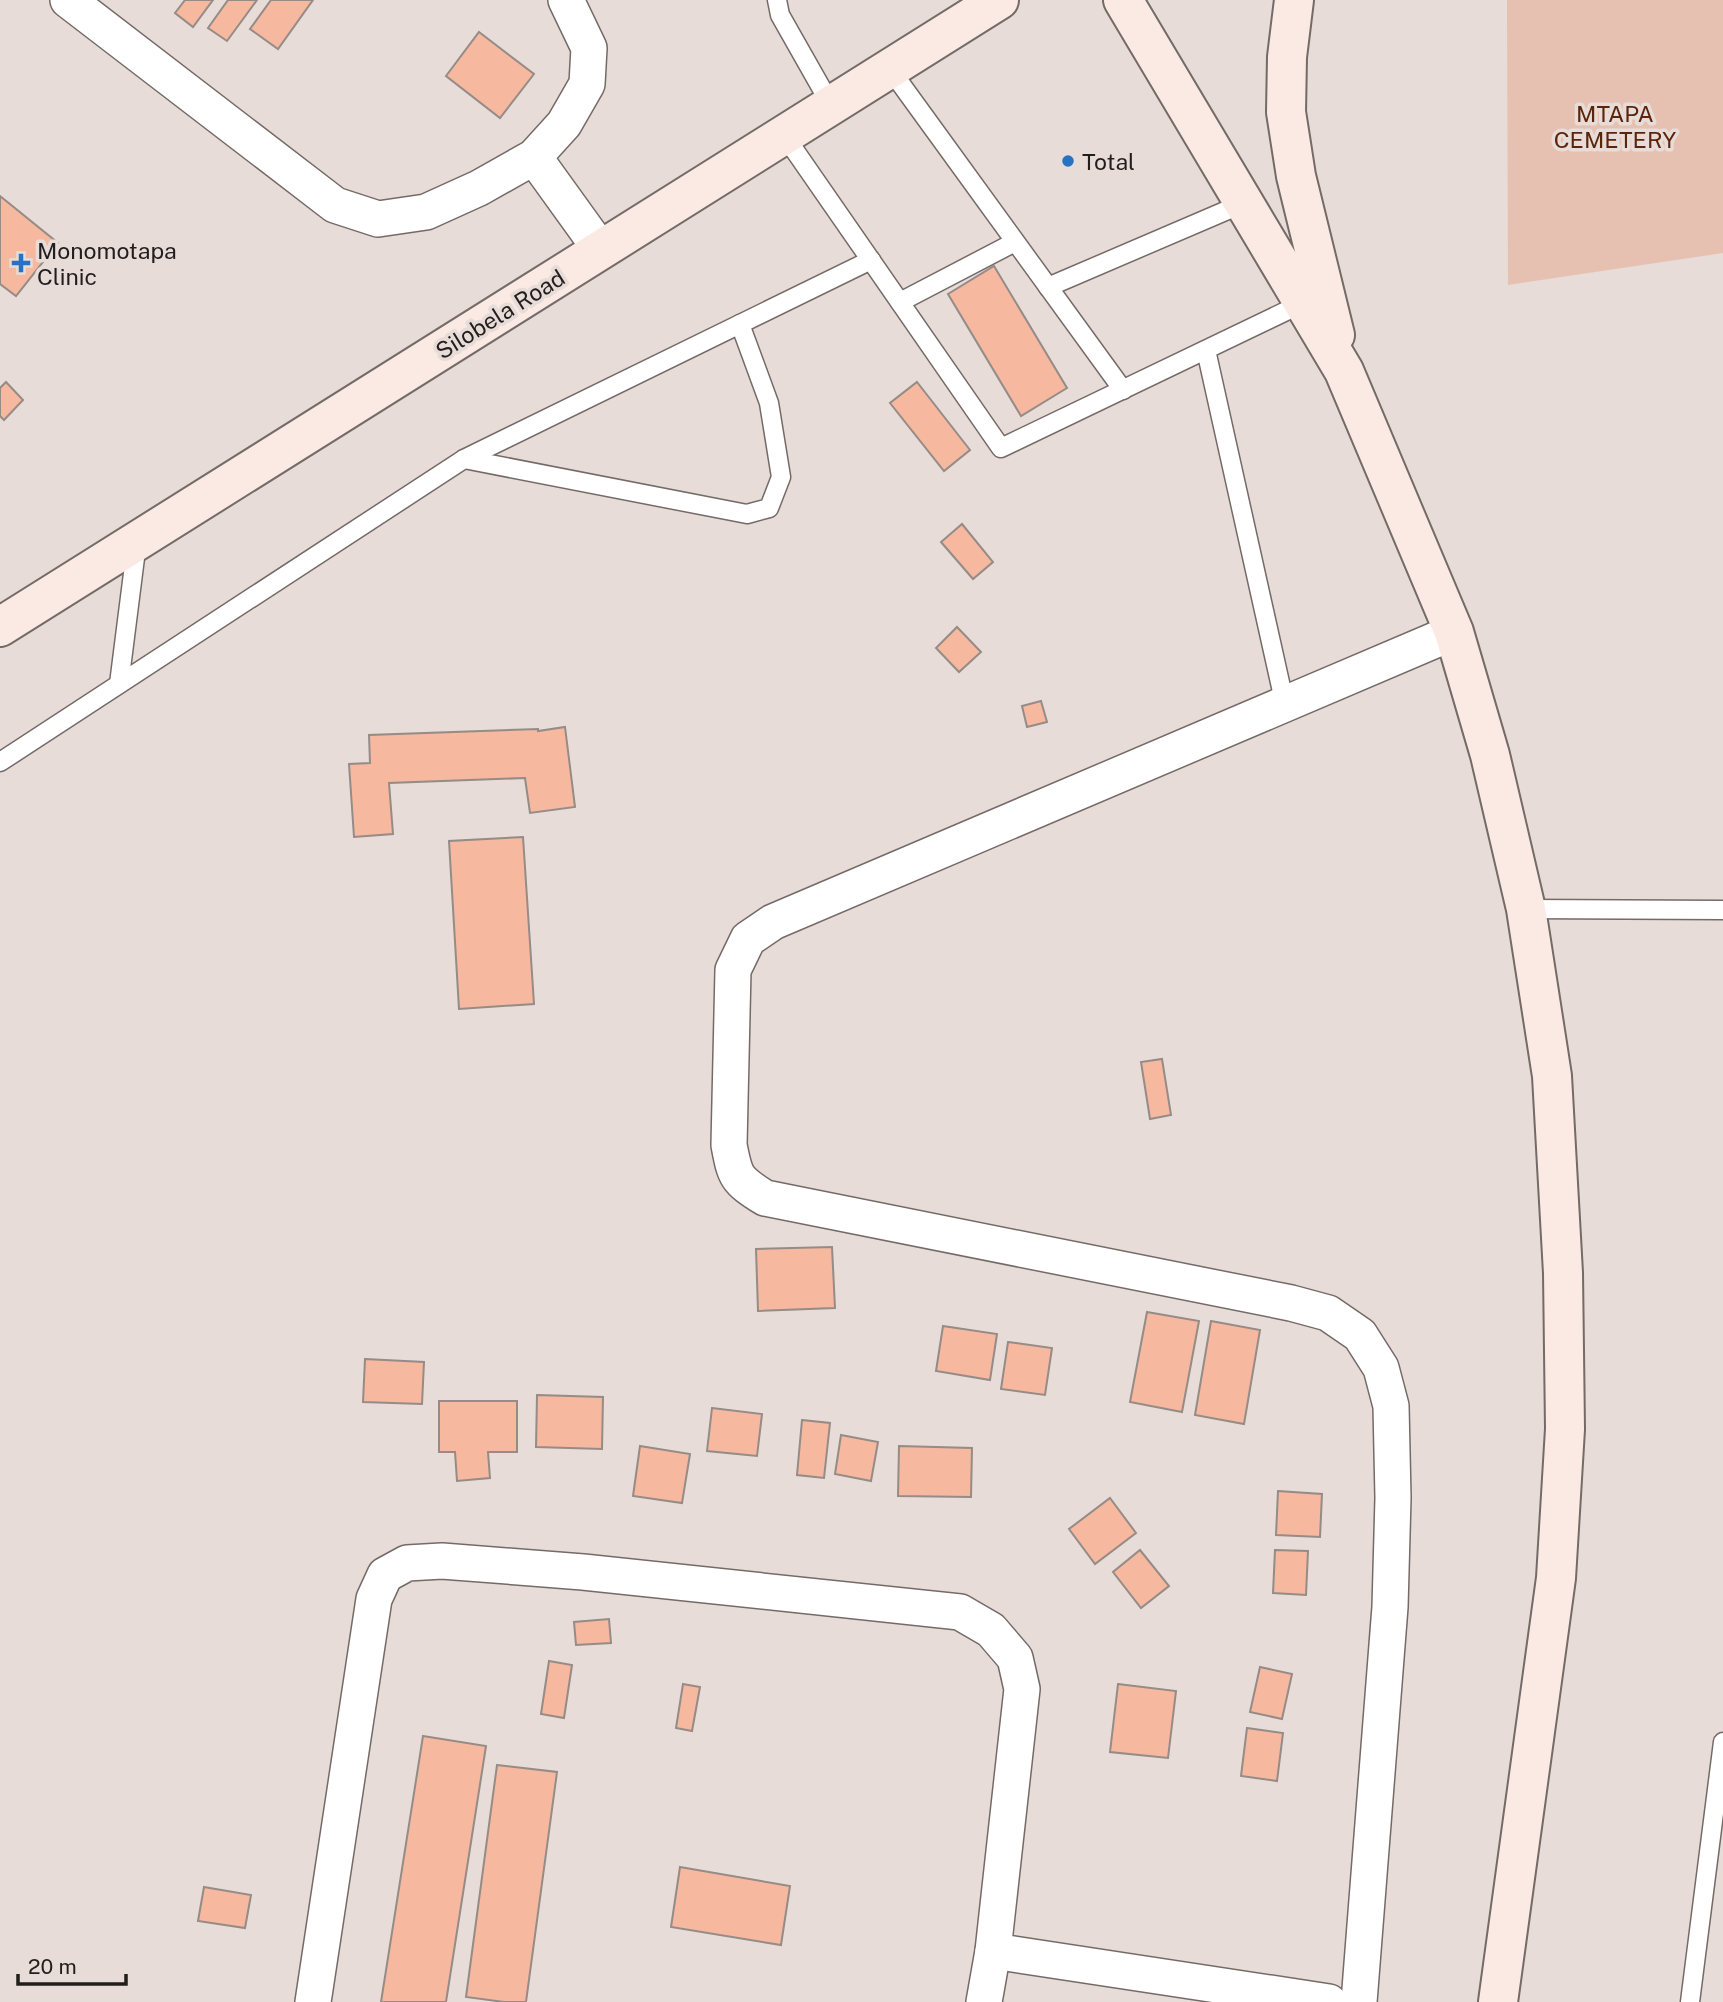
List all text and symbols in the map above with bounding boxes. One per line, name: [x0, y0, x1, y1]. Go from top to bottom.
park label: MTAPA CEMETERY: [1554, 100, 1676, 153]
place label: Total: [1082, 148, 1135, 175]
marker: Total: [1060, 153, 1076, 169]
place label: Monomotapa Clinic: [37, 237, 177, 290]
marker: Monomotapa Clinic: [11, 253, 31, 273]
street label: Silobela Road: [431, 264, 569, 364]
scale bar: [18, 1942, 126, 1986]
text: 20 m: [28, 1954, 77, 1979]

